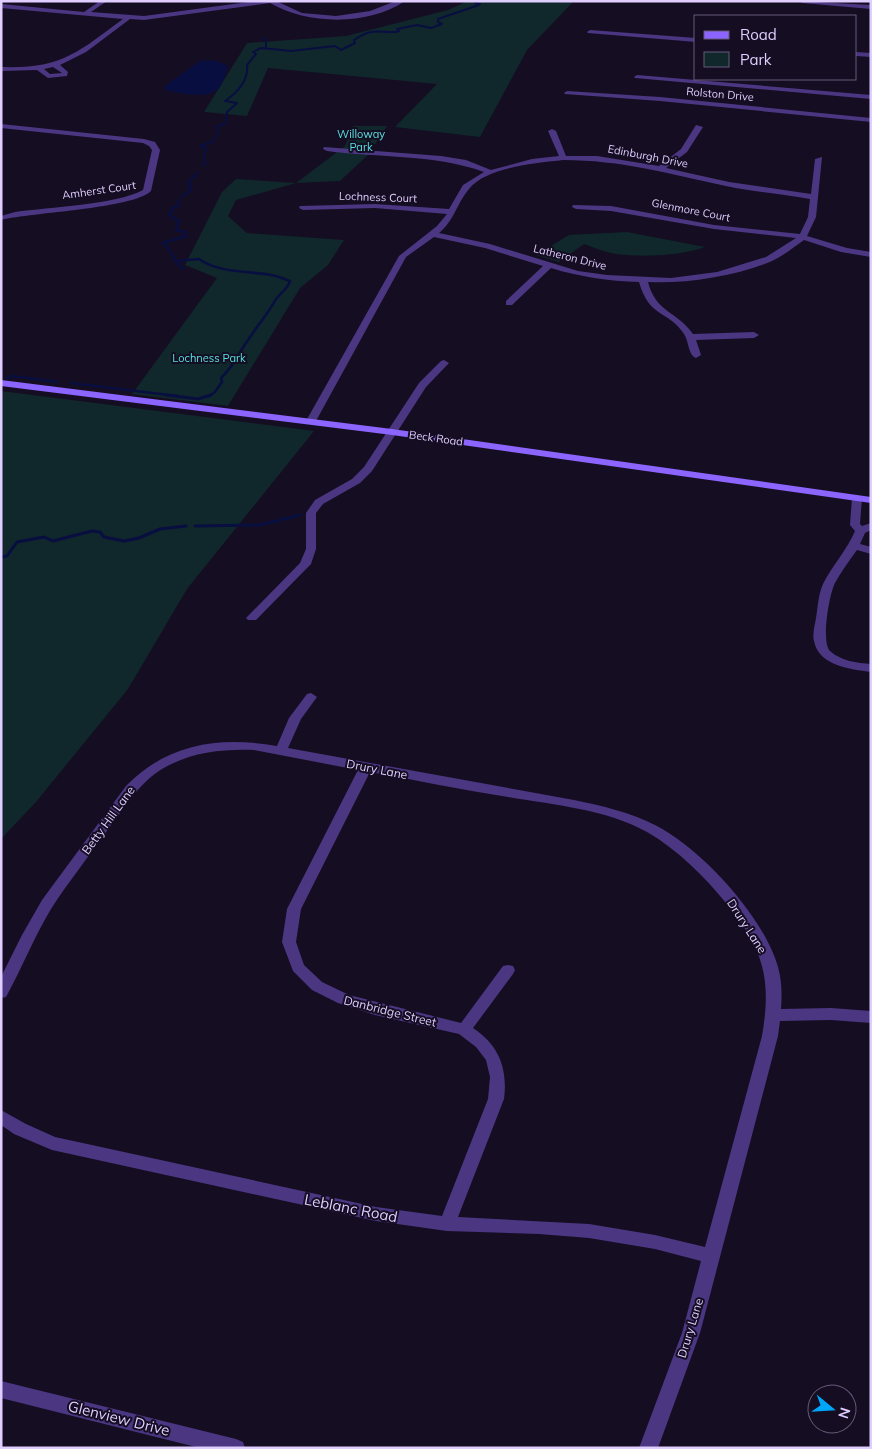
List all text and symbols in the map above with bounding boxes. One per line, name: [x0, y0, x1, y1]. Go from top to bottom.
legend: [694, 15, 857, 80]
text: Road: [740, 25, 777, 44]
text: Park: [740, 50, 772, 69]
street label: Rolston Drive: [686, 84, 754, 104]
park label: Willoway Park: [337, 127, 385, 154]
street label: Edinburgh Drive: [607, 141, 689, 171]
street label: Amherst Court: [61, 178, 137, 202]
street label: Lochness Court: [339, 189, 417, 205]
street label: Glenmore Court: [651, 196, 732, 225]
street label: Latheron Drive: [532, 241, 608, 273]
park label: Lochness Park: [172, 351, 246, 365]
street label: Beck Road: [408, 427, 464, 449]
street label: Drury Lane: [345, 756, 409, 782]
street label: Betty Hill Lane: [78, 783, 138, 857]
street label: Drury Lane: [724, 896, 770, 956]
street label: Danbridge Street: [342, 992, 438, 1030]
street label: Leblanc Road: [303, 1190, 399, 1226]
street label: Drury Lane: [674, 1296, 706, 1360]
north arrow: [807, 1384, 857, 1434]
street label: Glenview Drive: [66, 1396, 172, 1440]
text: N: [834, 1405, 855, 1421]

